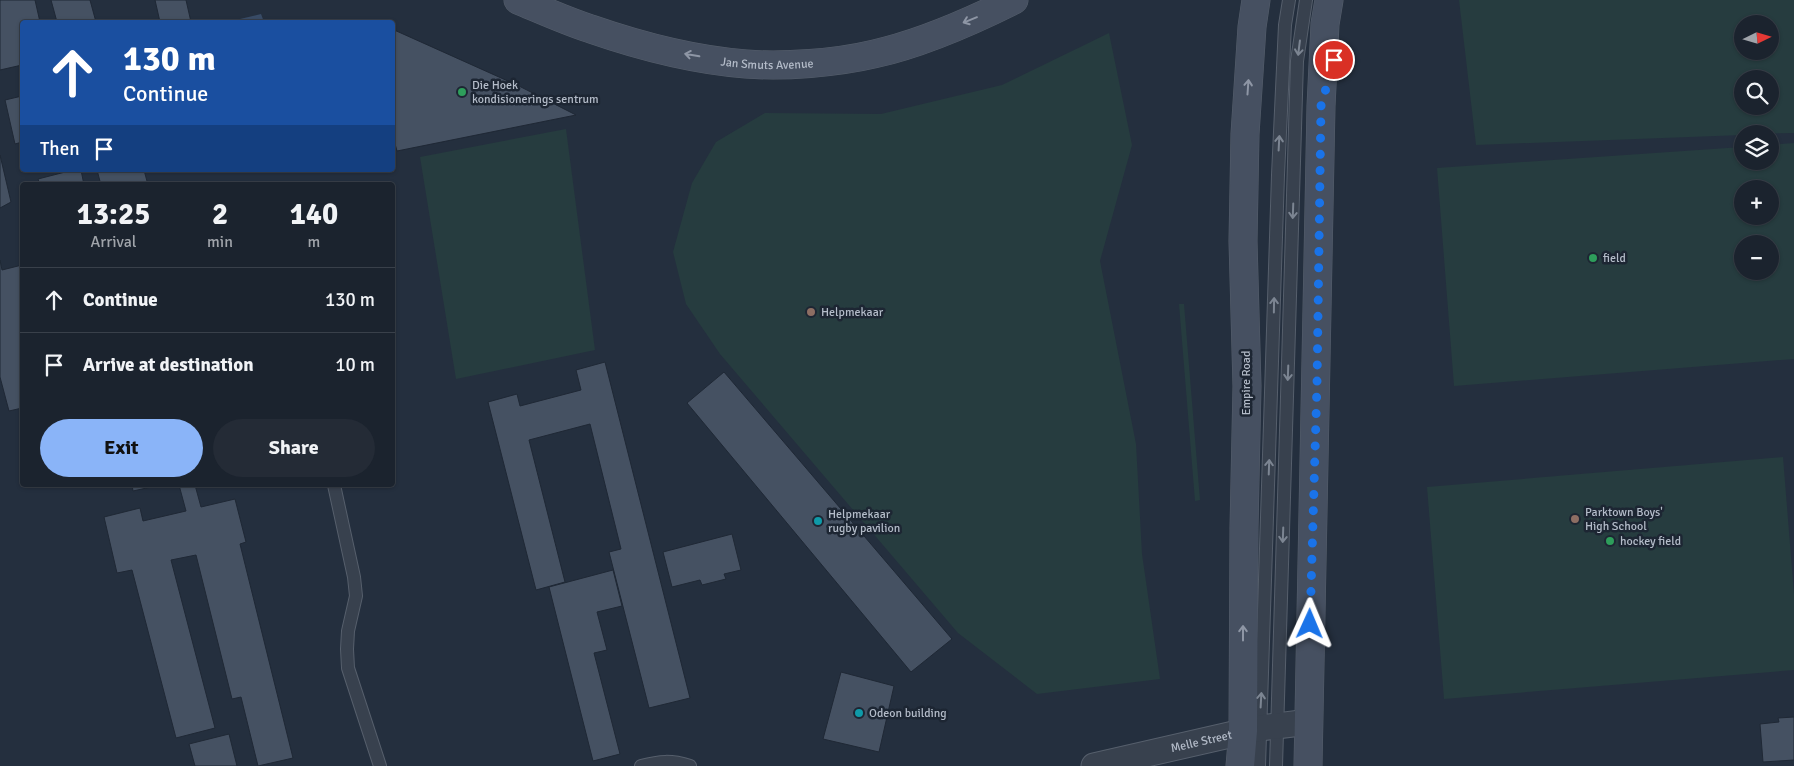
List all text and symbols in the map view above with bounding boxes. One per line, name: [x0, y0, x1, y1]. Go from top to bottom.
one-way arrow: [963, 15, 978, 25]
north arrow: [1734, 15, 1779, 60]
map controls: [1734, 15, 1779, 280]
text: 130 m: [123, 37, 216, 80]
pin: [1313, 39, 1355, 81]
icon: ahead: [40, 40, 105, 105]
one-way arrow: [1294, 40, 1304, 56]
icon: arrive: [1320, 46, 1348, 74]
one-way arrow: [685, 50, 701, 60]
street label: Jan Smuts Avenue: [720, 54, 814, 72]
button: search: [1734, 70, 1779, 115]
place label: Die Hoek kondisionerings sentrum: [472, 78, 599, 107]
text: Continue: [123, 80, 208, 107]
one-way arrow: [1244, 80, 1253, 96]
marker: Die Hoek kondisionerings sentrum: [456, 86, 468, 98]
button: layers: [1734, 125, 1779, 170]
icon: arrive: [90, 135, 118, 163]
one-way arrow: [1274, 135, 1284, 151]
text: Then: [40, 137, 80, 161]
button: +: [1734, 180, 1779, 225]
text: 13:25: [77, 196, 150, 233]
text: 2: [212, 196, 228, 233]
text: 140: [290, 196, 338, 233]
one-way arrow: [1288, 202, 1298, 218]
text: Arrival: [90, 232, 137, 252]
text: min: [207, 232, 233, 252]
text: m: [308, 232, 320, 252]
button: −: [1734, 235, 1779, 280]
place label: field: [1603, 251, 1626, 266]
marker: field: [1587, 252, 1599, 264]
icon: ahead: [40, 286, 68, 314]
text: Continue: [83, 288, 158, 312]
text: 130 m: [325, 288, 375, 312]
one-way arrow: [1269, 297, 1279, 314]
place label: Helpmekaar: [821, 305, 884, 320]
marker: Helpmekaar: [805, 306, 817, 318]
icon: arrive: [40, 351, 68, 379]
street label: Empire Road: [1239, 351, 1254, 415]
text: Arrive at destination: [83, 353, 254, 377]
text: 10 m: [335, 353, 375, 377]
one-way arrow: [1283, 364, 1293, 381]
button: Exit: [40, 419, 203, 477]
button: Share: [213, 419, 375, 477]
one-way arrow: [1264, 460, 1274, 476]
place label: Parktown Boys' High School: [1585, 505, 1663, 534]
place label: Helpmekaar rugby pavilion: [828, 507, 900, 536]
marker: Parktown Boys' High School: [1569, 513, 1581, 525]
marker: Helpmekaar rugby pavilion: [812, 515, 824, 527]
one-way arrow: [1278, 527, 1288, 543]
place label: hockey field: [1620, 534, 1681, 549]
marker: hockey field: [1604, 535, 1616, 547]
position arrow: [1283, 597, 1335, 649]
one-way arrow: [1238, 625, 1248, 642]
one-way arrow: [1257, 692, 1266, 708]
place label: Odeon building: [869, 706, 947, 721]
marker: Odeon building: [853, 707, 865, 719]
street label: Melle Street: [1169, 727, 1233, 756]

